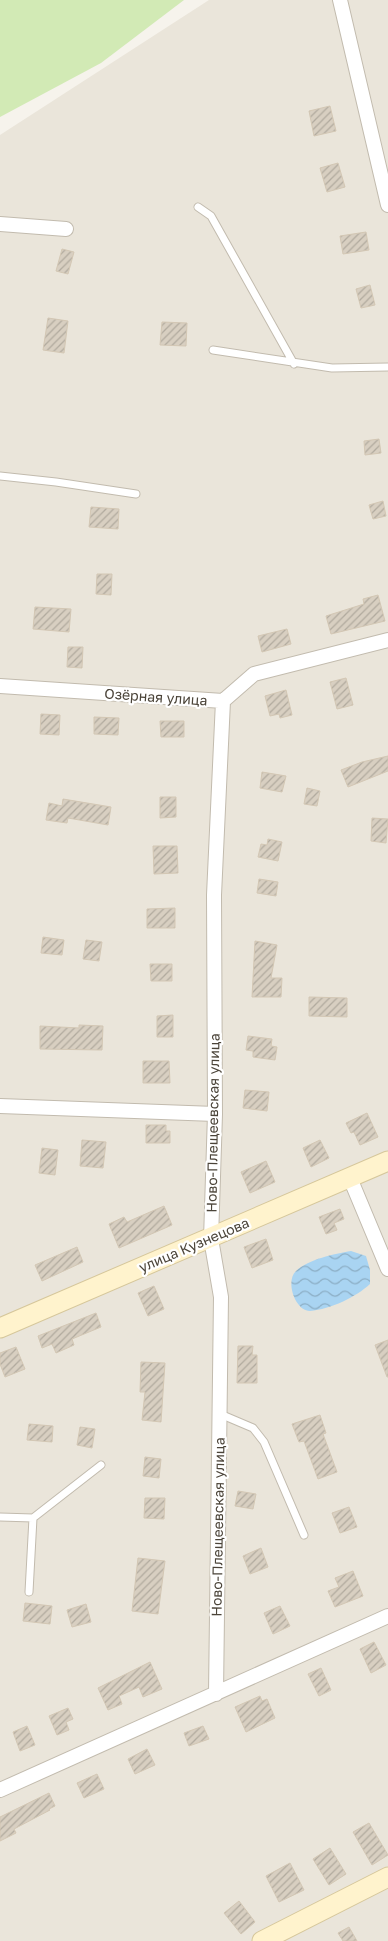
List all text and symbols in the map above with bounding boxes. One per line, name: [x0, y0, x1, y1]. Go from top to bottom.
street label: Озёрная улица: [104, 684, 208, 709]
street label: Ново-Плещеевская улица: [202, 1033, 223, 1213]
street label: улица Кузнецова: [136, 1214, 252, 1275]
street label: Ново-Плещеевская улица: [207, 1437, 228, 1617]

